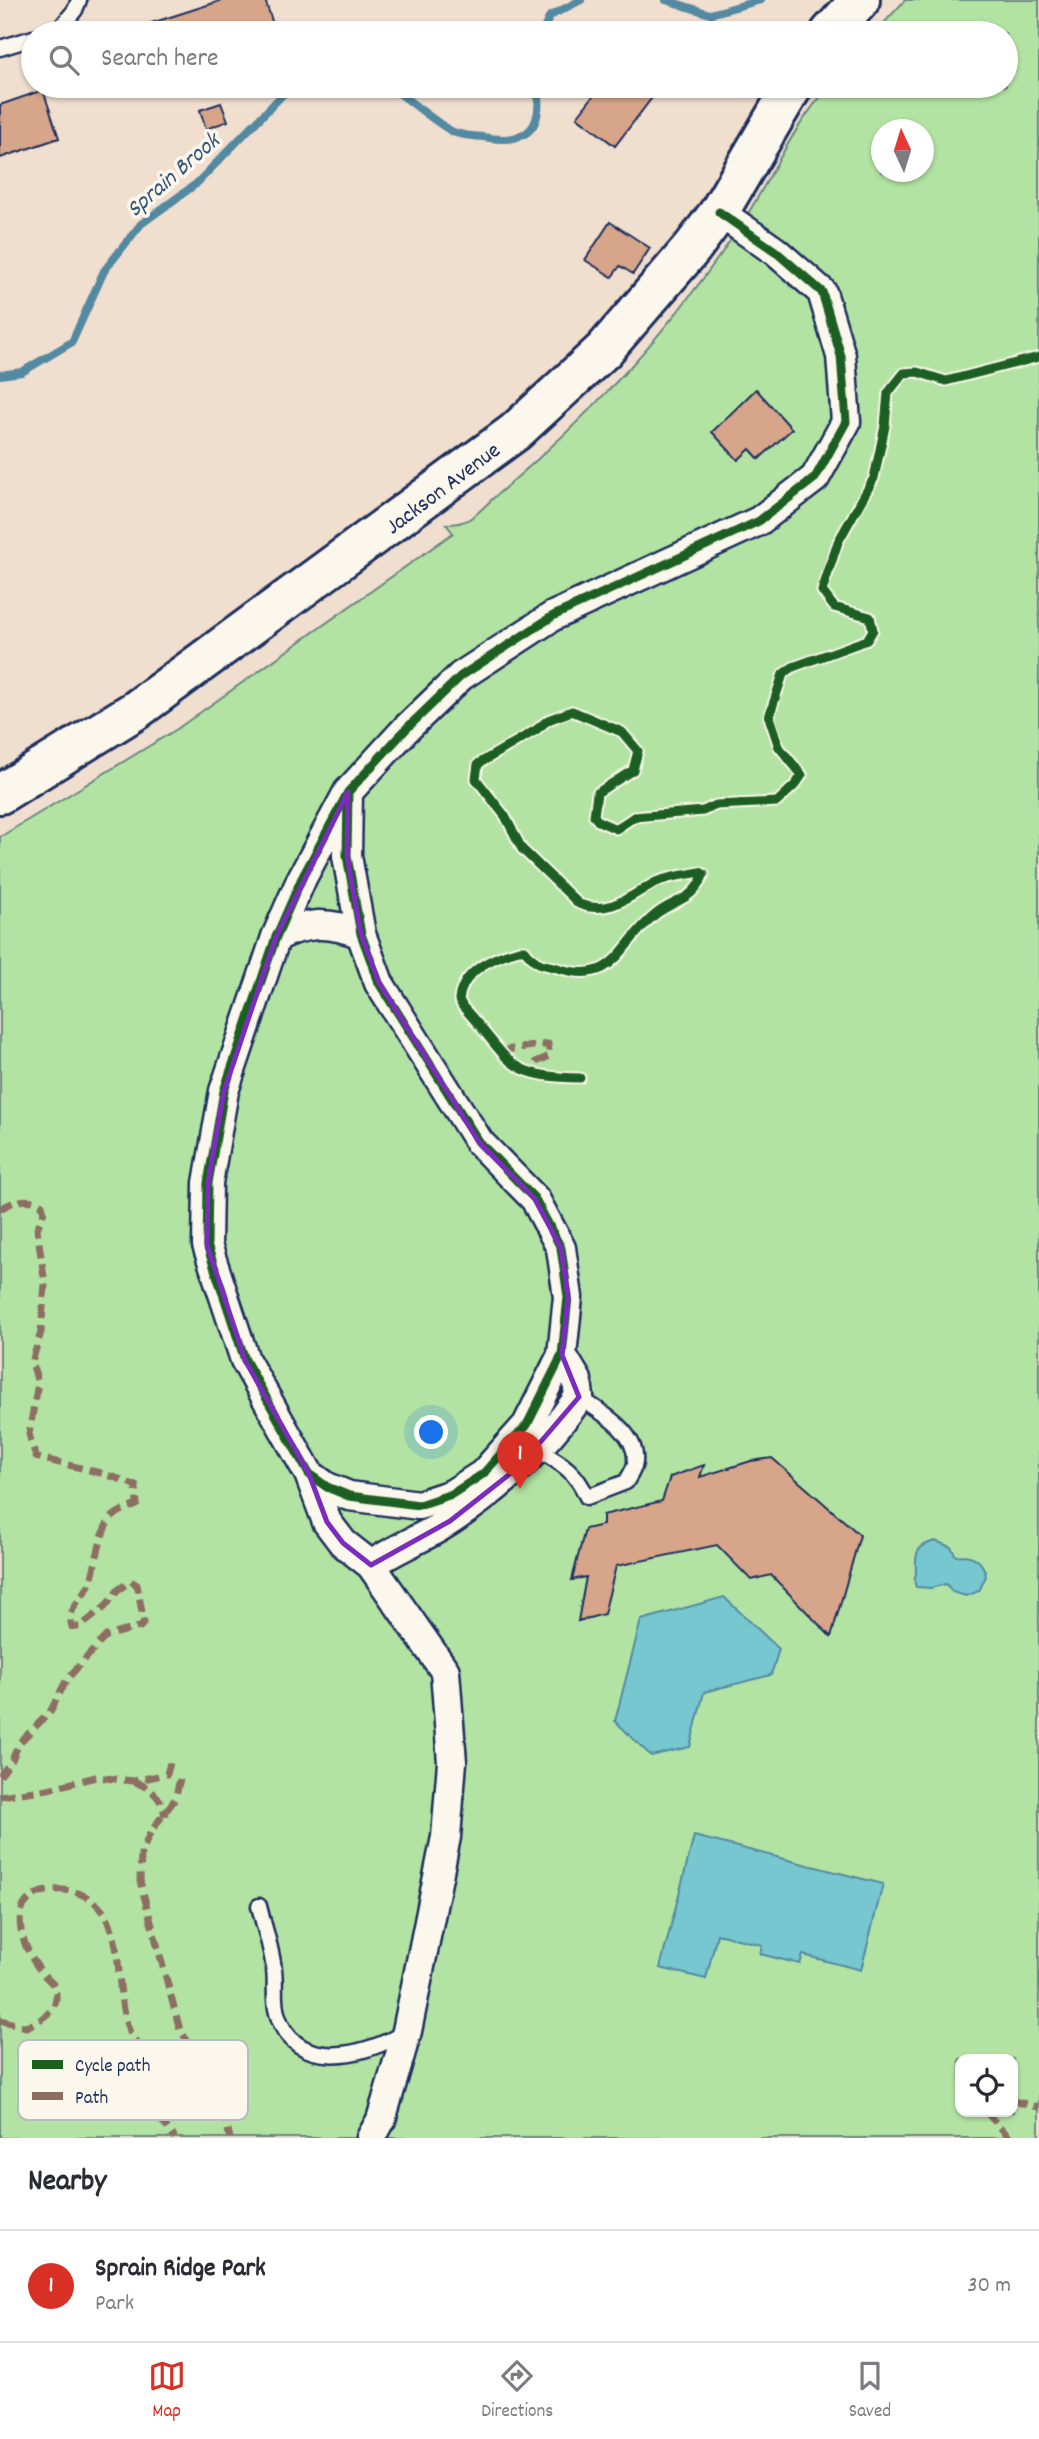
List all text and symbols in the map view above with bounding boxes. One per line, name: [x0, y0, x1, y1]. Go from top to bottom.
search box: [21, 21, 1018, 98]
icon: search: [45, 41, 83, 79]
text: Search here: [101, 41, 219, 78]
north arrow: [871, 119, 934, 182]
water label: Sprain Brook: [120, 125, 230, 227]
street label: Jackson Avenue: [380, 436, 509, 544]
your location: [414, 1415, 448, 1449]
pin: 1: [497, 1431, 543, 1489]
legend: [18, 2040, 248, 2120]
text: Cycle path: [75, 2054, 150, 2081]
map controls: [955, 2054, 1018, 2117]
button: locate: [955, 2054, 1018, 2117]
text: Path: [75, 2086, 108, 2113]
text: Nearby: [28, 2162, 106, 2205]
text: Sprain Ridge Park: [95, 2251, 266, 2288]
text: 1: [48, 2270, 54, 2303]
text: 30 m: [967, 2270, 1011, 2303]
text: Park: [95, 2288, 134, 2321]
tab: Map: [148, 2357, 186, 2426]
tab: Directions: [481, 2357, 553, 2426]
tab: Saved: [849, 2357, 891, 2426]

